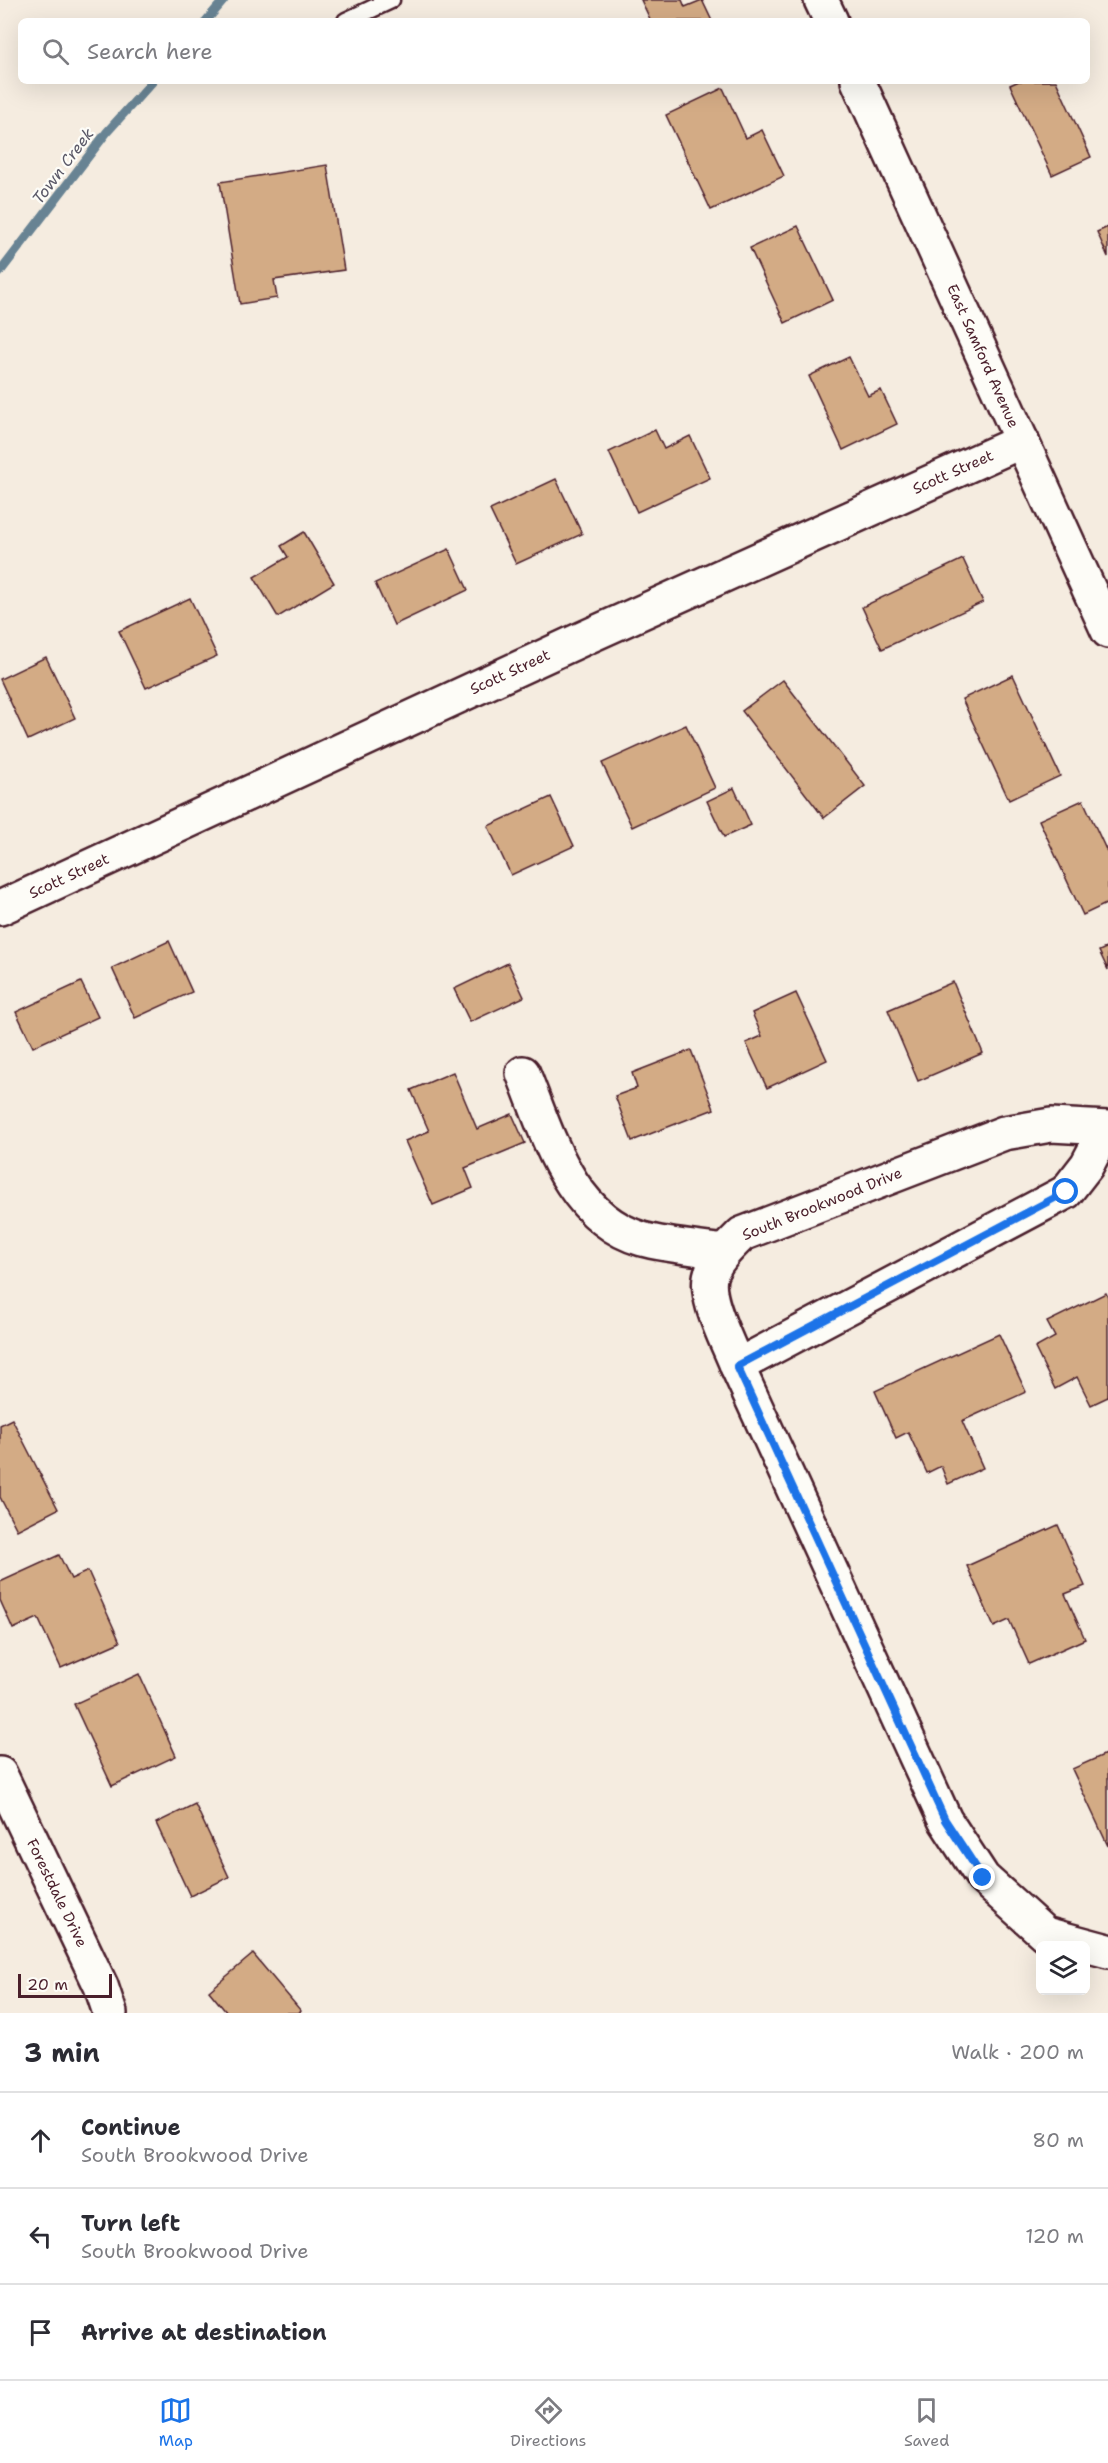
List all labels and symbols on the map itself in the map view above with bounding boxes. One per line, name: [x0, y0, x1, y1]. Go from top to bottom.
water label: Town Creek: [27, 124, 99, 208]
street label: East Samford Avenue: [942, 281, 1024, 431]
street label: Scott Street: [909, 445, 997, 499]
street label: Scott Street: [467, 645, 553, 699]
street label: Scott Street: [26, 849, 112, 903]
street label: South Brookwood Drive: [739, 1163, 905, 1245]
route start: [1052, 1178, 1078, 1204]
street label: Forestdale Drive: [22, 1836, 92, 1950]
route end: [969, 1864, 995, 1890]
scale bar: [18, 1971, 112, 1998]

